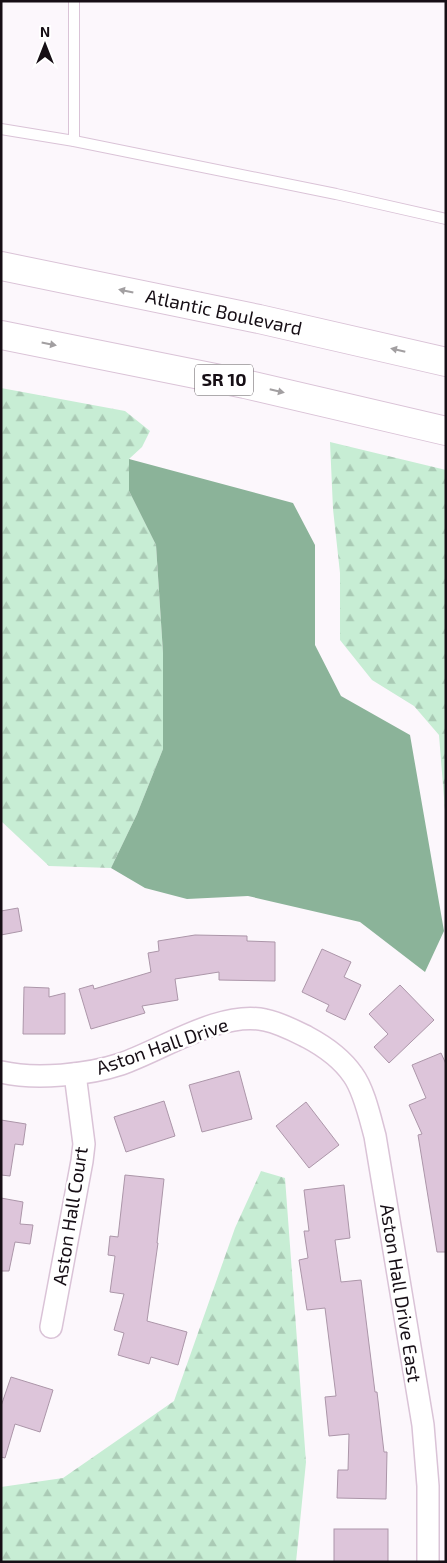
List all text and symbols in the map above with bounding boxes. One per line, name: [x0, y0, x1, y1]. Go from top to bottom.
north arrow: [20, 20, 70, 70]
text: N: [40, 23, 50, 40]
street label: Atlantic Boulevard: [144, 284, 304, 339]
one-way arrow: [118, 287, 133, 295]
one-way arrow: [42, 340, 57, 348]
one-way arrow: [391, 346, 406, 354]
road number: SR 10: [195, 364, 253, 396]
one-way arrow: [269, 387, 284, 395]
street label: Aston Hall Drive: [93, 1012, 231, 1079]
street label: Aston Hall Court: [47, 1145, 92, 1287]
street label: Aston Hall Drive East: [376, 1202, 427, 1384]

